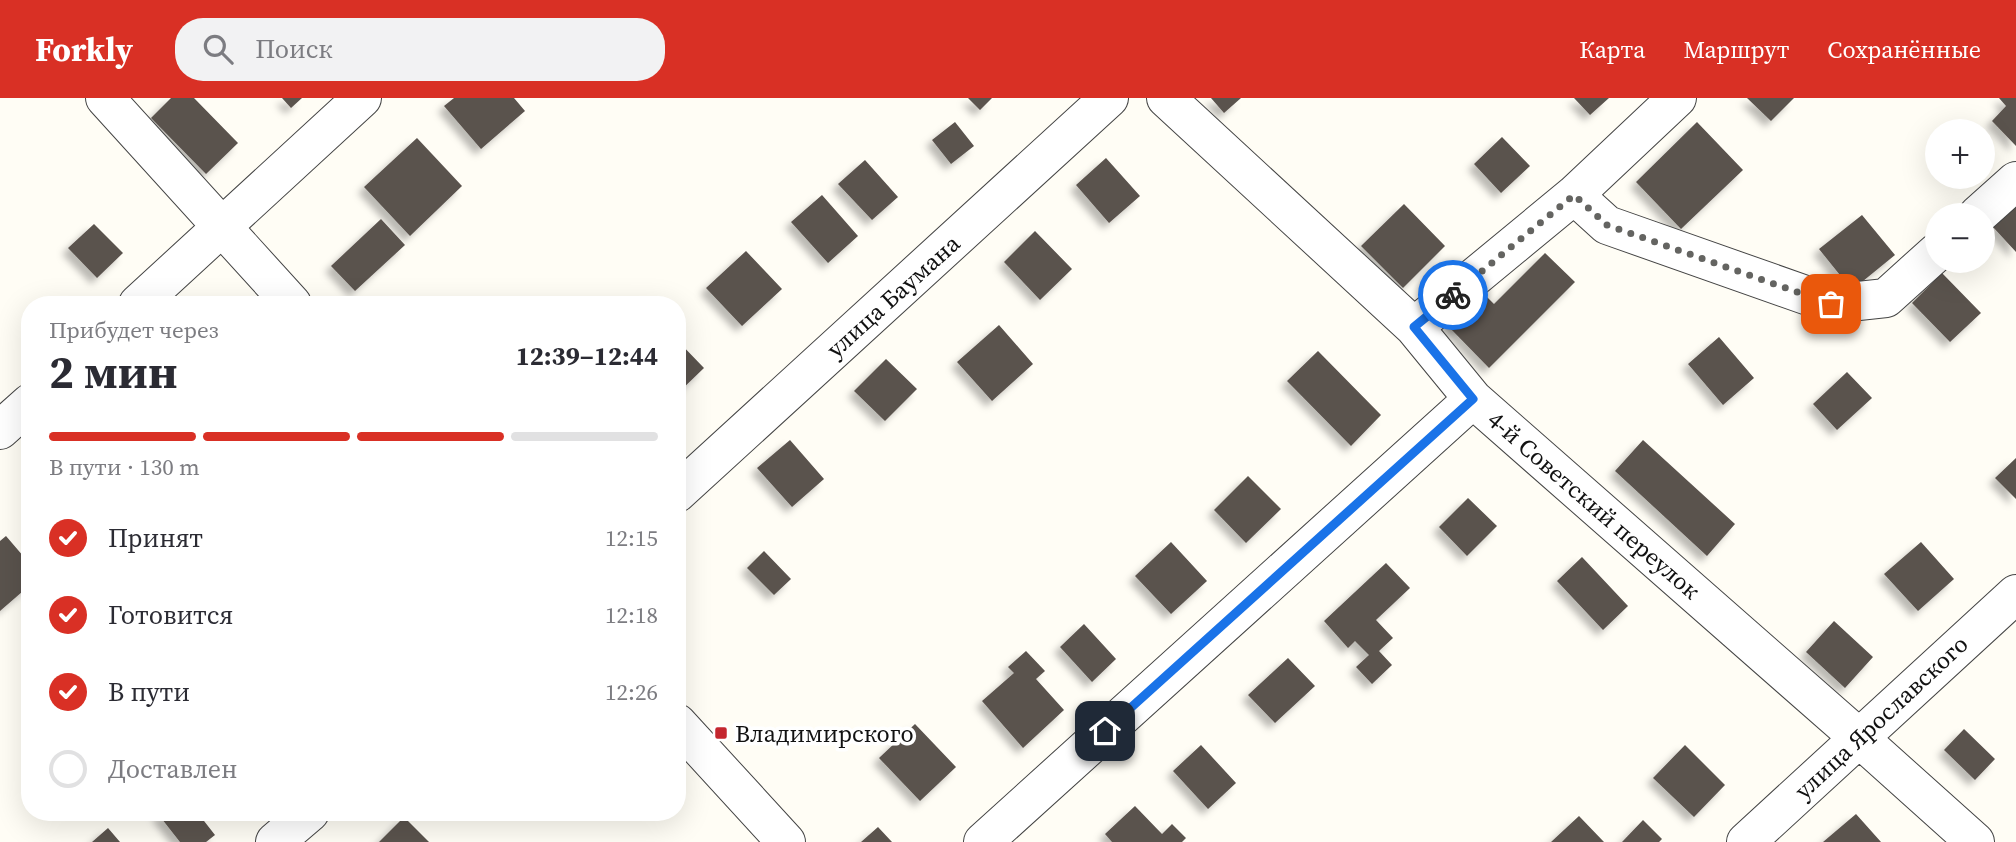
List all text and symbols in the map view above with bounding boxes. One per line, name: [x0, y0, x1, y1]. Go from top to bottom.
search box: [175, 18, 665, 81]
text: Forkly: [35, 27, 133, 72]
icon: search: [199, 30, 237, 68]
text: Поиск: [255, 31, 333, 67]
text: Карта: [1579, 33, 1645, 66]
text: Маршрут: [1683, 33, 1789, 66]
text: Сохранённые: [1827, 33, 1981, 66]
map controls: [1925, 119, 1995, 273]
button: +: [1925, 119, 1995, 189]
button: −: [1925, 203, 1995, 273]
street label: улица Баумана: [819, 226, 968, 365]
courier: [1418, 260, 1488, 330]
pin: [1801, 274, 1861, 334]
icon: bike: [1434, 276, 1472, 314]
icon: bag: [1812, 285, 1850, 323]
text: Прибудет через: [49, 314, 219, 346]
text: 12:39–12:44: [516, 338, 658, 374]
text: 2 мин: [49, 340, 178, 403]
street label: 4-й Советский переулок: [1481, 403, 1707, 607]
text: В пути · 130 m: [49, 451, 200, 483]
icon: check: [49, 519, 87, 557]
text: Принят: [108, 520, 203, 556]
text: 12:15: [605, 522, 658, 554]
icon: check: [49, 596, 87, 634]
text: Готовится: [108, 597, 233, 633]
text: 12:18: [605, 599, 658, 631]
street label: улица Ярославского: [1787, 628, 1975, 806]
icon: check: [49, 673, 87, 711]
text: В пути: [108, 674, 190, 710]
text: 12:26: [605, 676, 658, 708]
pin: [1075, 701, 1135, 761]
icon: home: [1086, 712, 1124, 750]
place label: Владимирского: [735, 717, 914, 750]
marker: Владимирского: [713, 725, 729, 741]
text: Доставлен: [108, 751, 237, 787]

